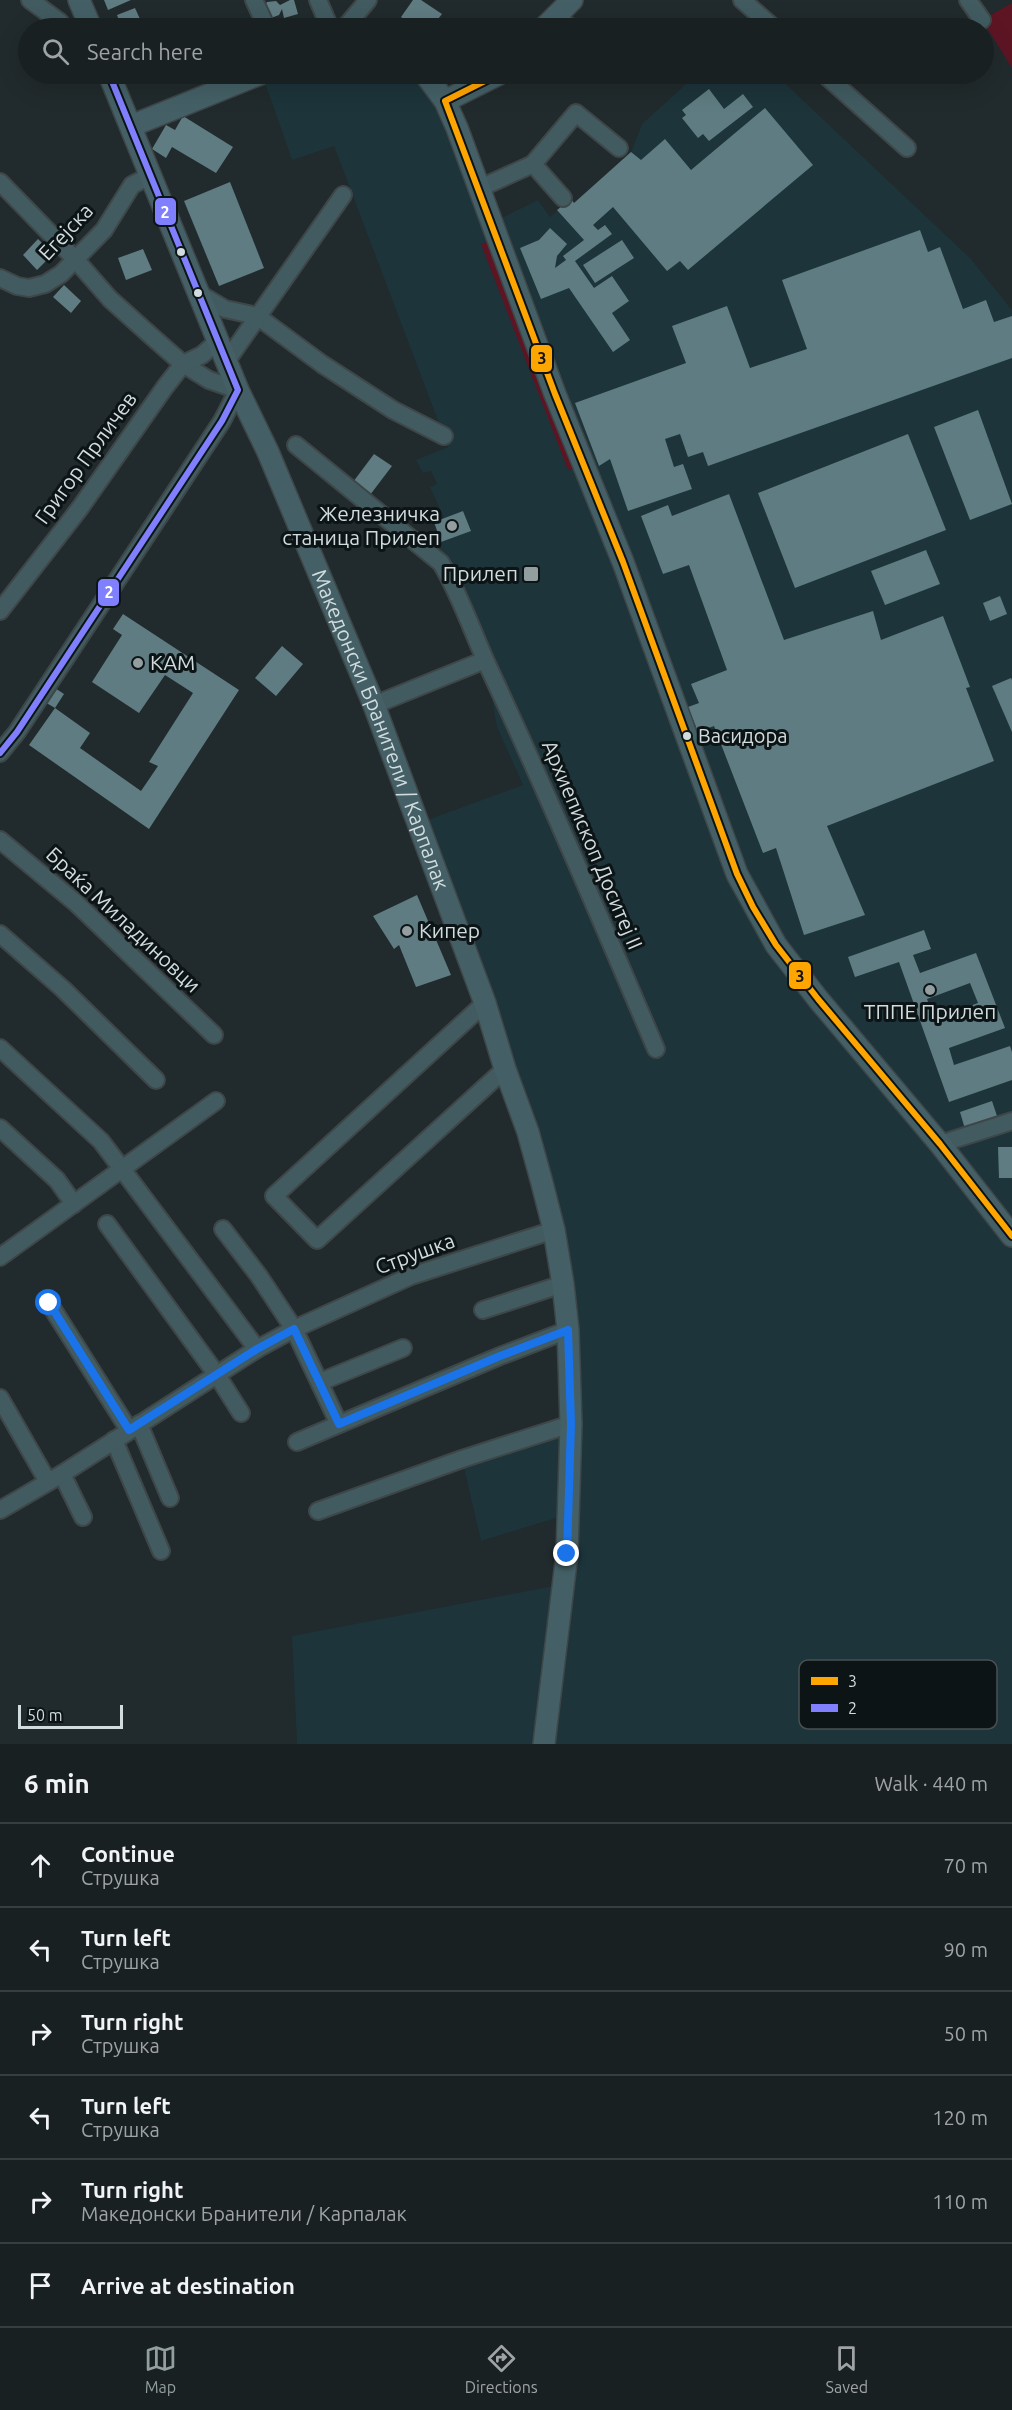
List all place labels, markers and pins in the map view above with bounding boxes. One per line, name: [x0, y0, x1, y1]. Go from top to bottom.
unlabelled marker: [175, 246, 187, 258]
unlabelled marker: [192, 287, 204, 299]
place label: Железничка станица Прилеп: [282, 501, 440, 549]
marker: Железничка станица Прилеп: [445, 519, 459, 533]
place label: Прилеп: [443, 561, 518, 585]
marker: Прилеп: [522, 565, 540, 583]
place label: КАМ: [150, 650, 195, 674]
marker: КАМ: [131, 656, 145, 670]
place label: Васидора: [698, 724, 788, 747]
marker: Васидора: [681, 730, 693, 742]
place label: Кипер: [419, 918, 480, 942]
marker: Кипер: [400, 924, 414, 938]
marker: ТППЕ Прилеп: [923, 983, 937, 997]
place label: ТППЕ Прилеп: [864, 999, 996, 1023]

